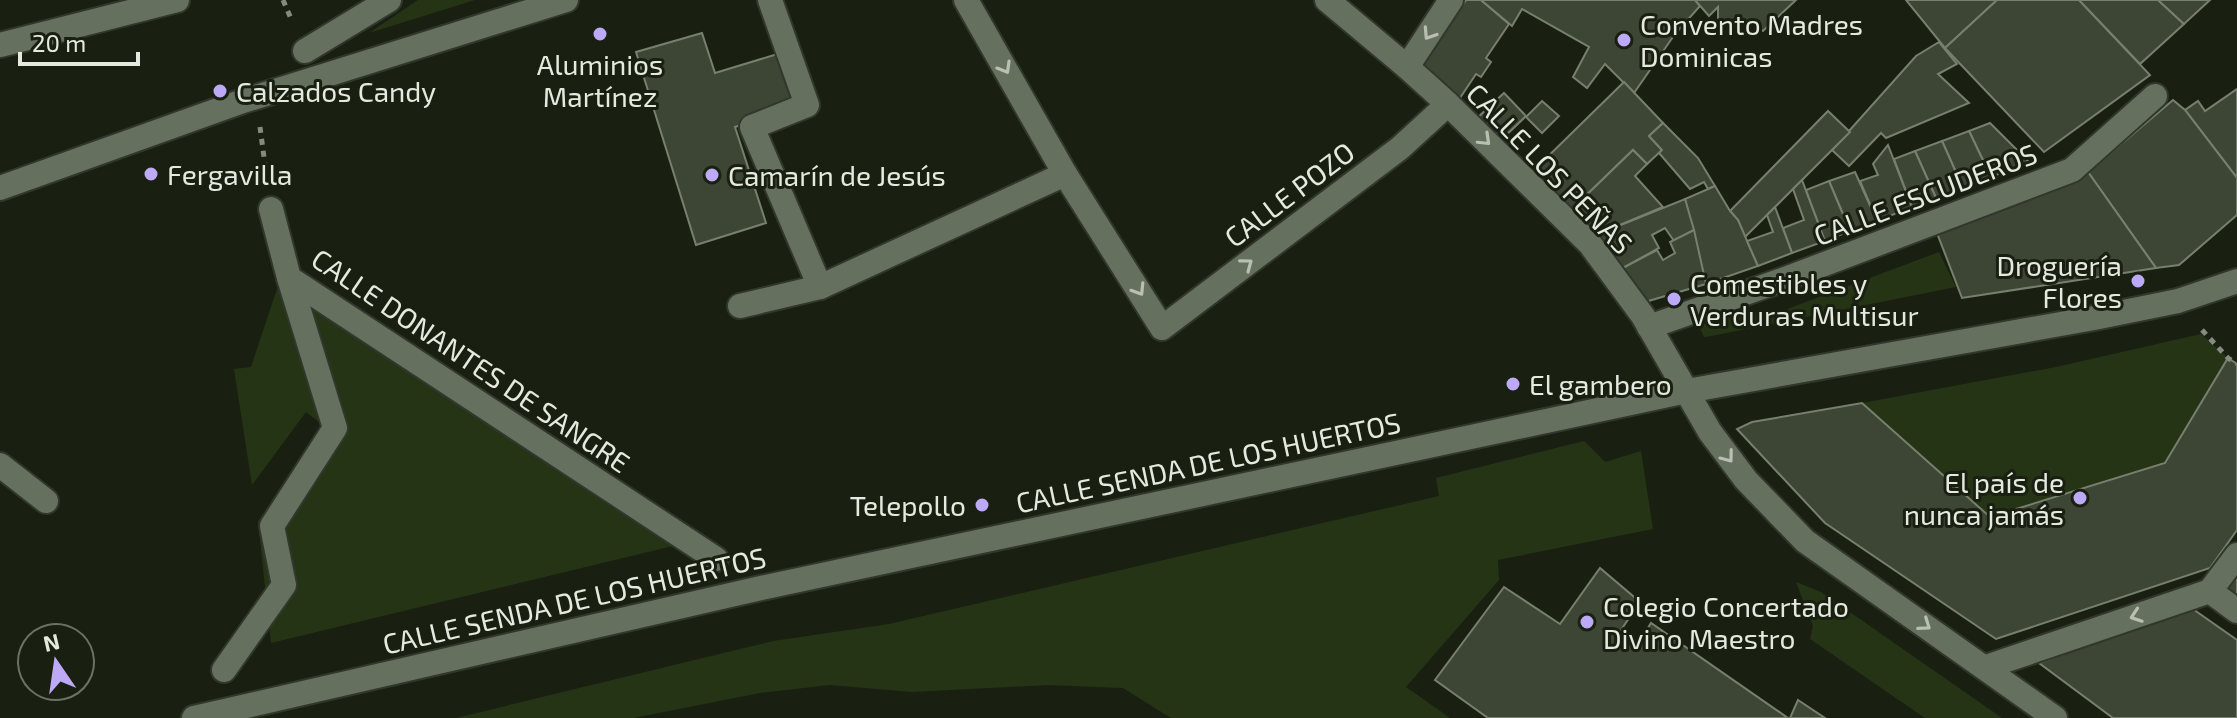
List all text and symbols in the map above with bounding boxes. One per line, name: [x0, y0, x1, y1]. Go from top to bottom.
place label: Convento Madres Dominicas: [1640, 7, 1863, 73]
scale bar: [20, 16, 138, 66]
marker: Aluminios Martínez: [591, 25, 609, 43]
one-way arrow: [1424, 25, 1439, 39]
text: 20 m: [32, 28, 86, 57]
marker: Convento Madres Dominicas: [1615, 31, 1633, 49]
place label: Aluminios Martínez: [537, 47, 663, 113]
one-way arrow: [995, 60, 1010, 74]
place label: Calzados Candy: [236, 74, 436, 108]
street label: CALLE LOS PEÑAS: [1460, 76, 1640, 260]
marker: Calzados Candy: [211, 82, 229, 100]
one-way arrow: [1476, 130, 1490, 145]
street label: CALLE POZO: [1217, 134, 1361, 254]
street label: CALLE ESCUDEROS: [1809, 136, 2041, 252]
place label: Fergavilla: [167, 157, 292, 191]
place label: Camarín de Jesús: [728, 158, 946, 192]
marker: Fergavilla: [142, 165, 160, 183]
marker: Camarín de Jesús: [703, 166, 721, 184]
street label: CALLE DONANTES DE SANGRE: [306, 241, 636, 479]
place label: Droguería Flores: [1996, 248, 2122, 314]
one-way arrow: [1238, 259, 1253, 273]
place label: Comestibles y Verduras Multisur: [1690, 266, 1919, 332]
marker: Droguería Flores: [2129, 272, 2147, 290]
one-way arrow: [1129, 281, 1144, 296]
marker: Comestibles y Verduras Multisur: [1665, 290, 1683, 308]
place label: El gambero: [1529, 367, 1672, 401]
marker: El gambero: [1504, 375, 1522, 393]
street label: CALLE SENDA DE LOS HUERTOS: [1013, 405, 1403, 519]
one-way arrow: [1719, 448, 1733, 463]
place label: El país de nunca jamás: [1904, 465, 2064, 531]
place label: Telepollo: [850, 488, 966, 522]
marker: El país de nunca jamás: [2071, 489, 2089, 507]
marker: Telepollo: [973, 496, 991, 514]
street label: CALLE SENDA DE LOS HUERTOS: [379, 539, 769, 661]
place label: Colegio Concertado Divino Maestro: [1603, 589, 1849, 655]
one-way arrow: [2130, 607, 2144, 623]
marker: Colegio Concertado Divino Maestro: [1578, 613, 1596, 631]
one-way arrow: [1916, 615, 1930, 629]
north arrow: [16, 622, 96, 702]
text: N: [41, 627, 62, 656]

